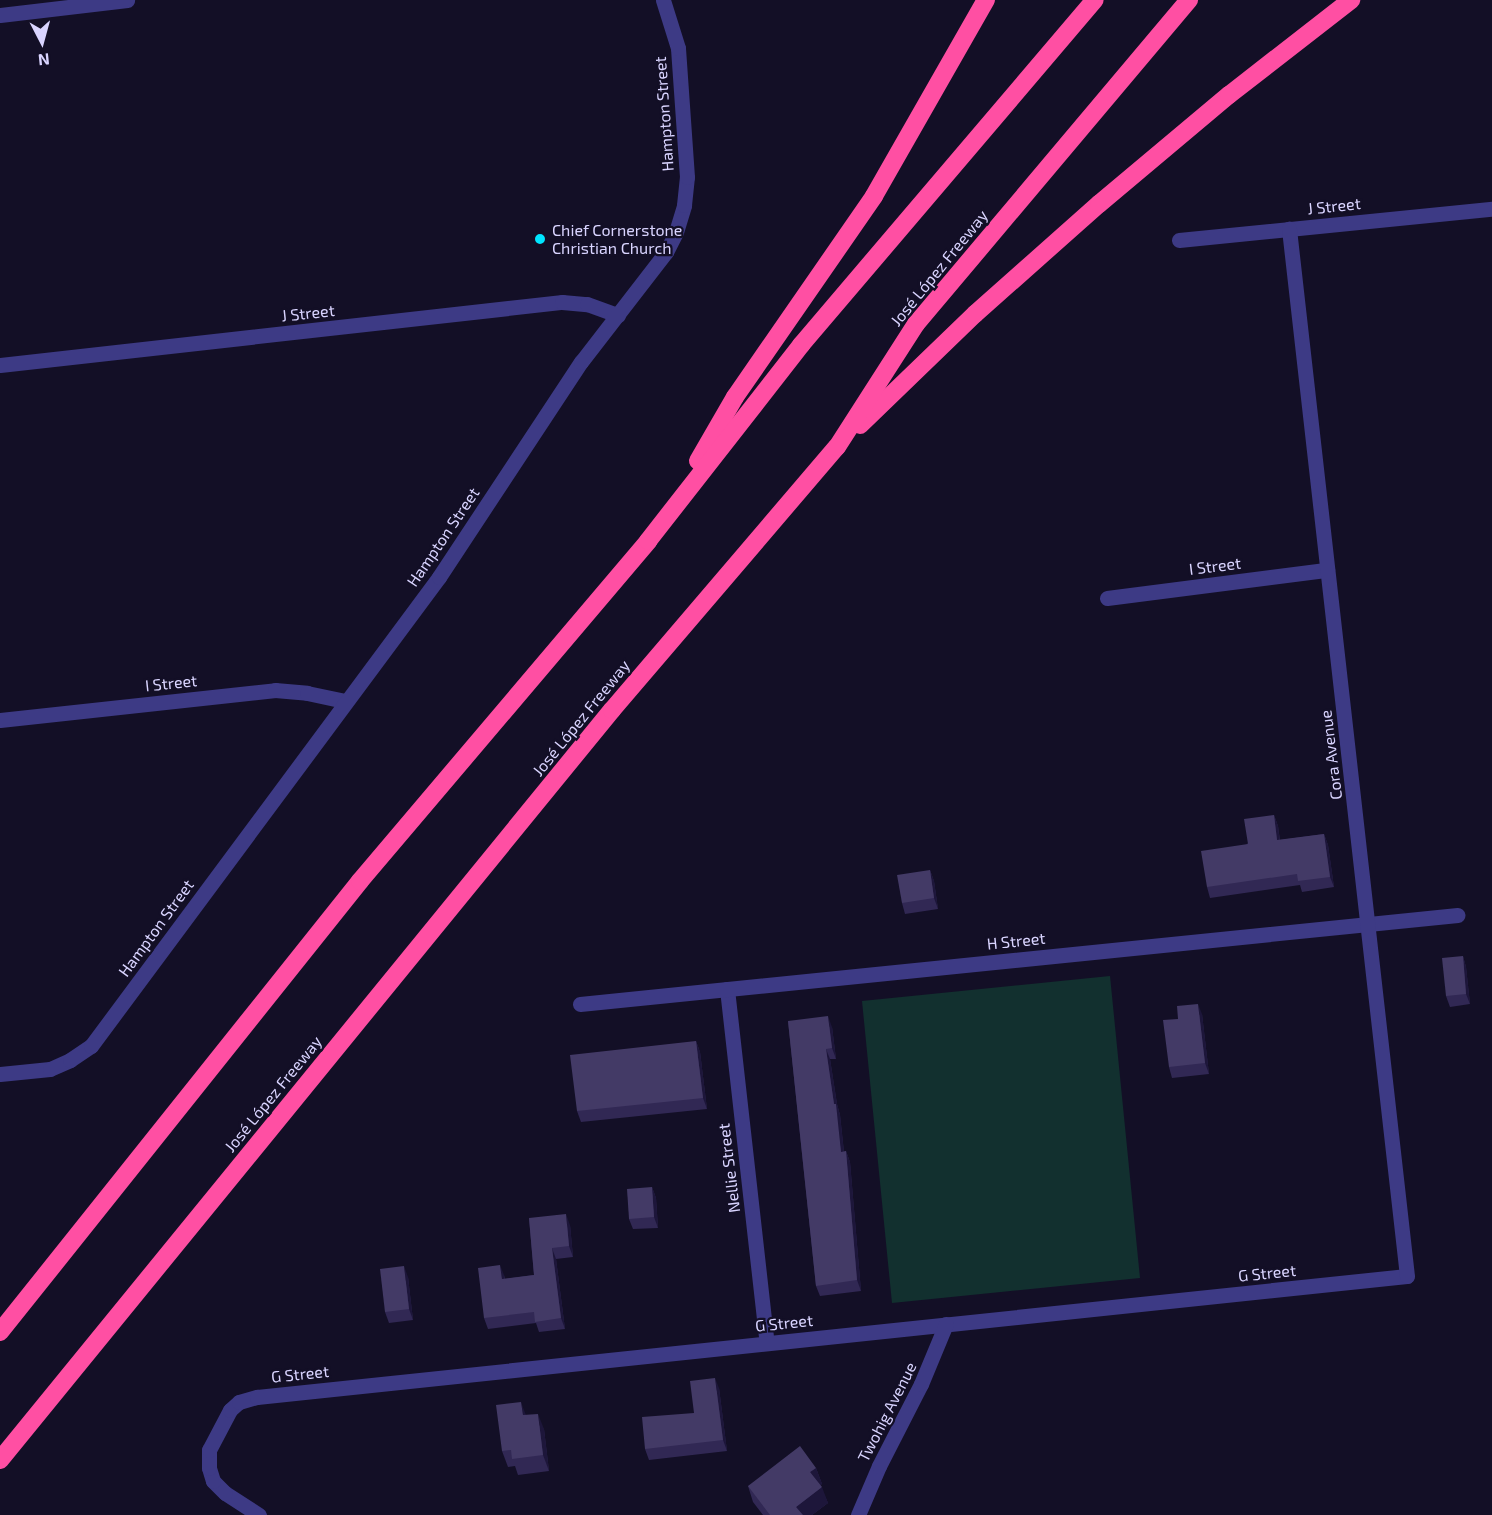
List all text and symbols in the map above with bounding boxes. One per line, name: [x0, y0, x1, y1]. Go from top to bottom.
north arrow: [12, 12, 72, 72]
text: N: [37, 50, 51, 70]
street label: Hampton Street: [650, 56, 678, 172]
street label: J Street: [1306, 194, 1362, 218]
street label: José López Freeway: [886, 206, 992, 330]
place label: Chief Cornerstone Christian Church: [552, 220, 683, 258]
marker: Chief Cornerstone Christian Church: [533, 232, 547, 246]
street label: J Street: [280, 301, 336, 325]
street label: Hampton Street: [403, 484, 483, 590]
street label: I Street: [1188, 553, 1242, 579]
street label: José López Freeway: [528, 656, 634, 780]
street label: I Street: [144, 671, 198, 695]
street label: Cora Avenue: [1316, 709, 1346, 801]
street label: Hampton Street: [114, 876, 198, 980]
street label: H Street: [986, 928, 1046, 954]
street label: José López Freeway: [220, 1032, 326, 1156]
street label: Nellie Street: [714, 1122, 744, 1214]
street label: G Street: [1237, 1260, 1297, 1286]
street label: G Street: [754, 1310, 814, 1336]
street label: Twohig Avenue: [854, 1359, 920, 1465]
street label: G Street: [270, 1361, 330, 1387]

